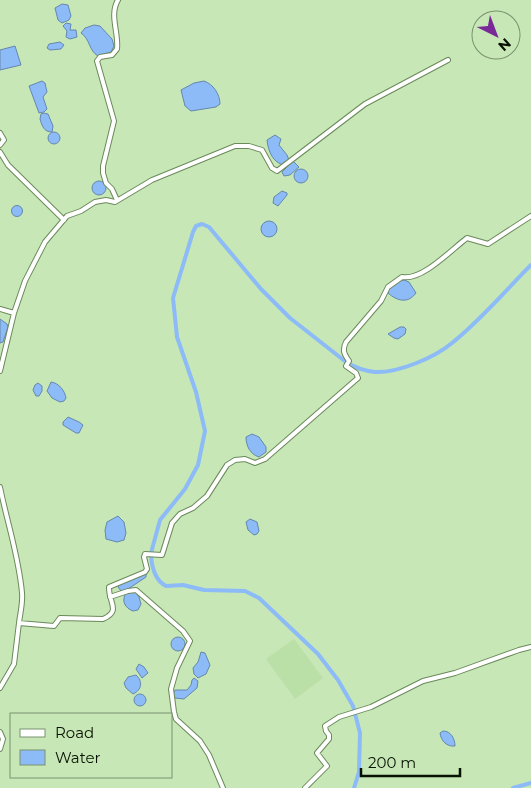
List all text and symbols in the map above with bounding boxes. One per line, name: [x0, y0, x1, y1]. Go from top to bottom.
north arrow: [471, 10, 521, 60]
text: N: [494, 34, 515, 55]
legend: [10, 713, 172, 778]
text: Road: [55, 723, 94, 742]
scale bar: [361, 746, 460, 778]
text: Water: [55, 748, 101, 767]
text: 200 m: [368, 753, 416, 772]

